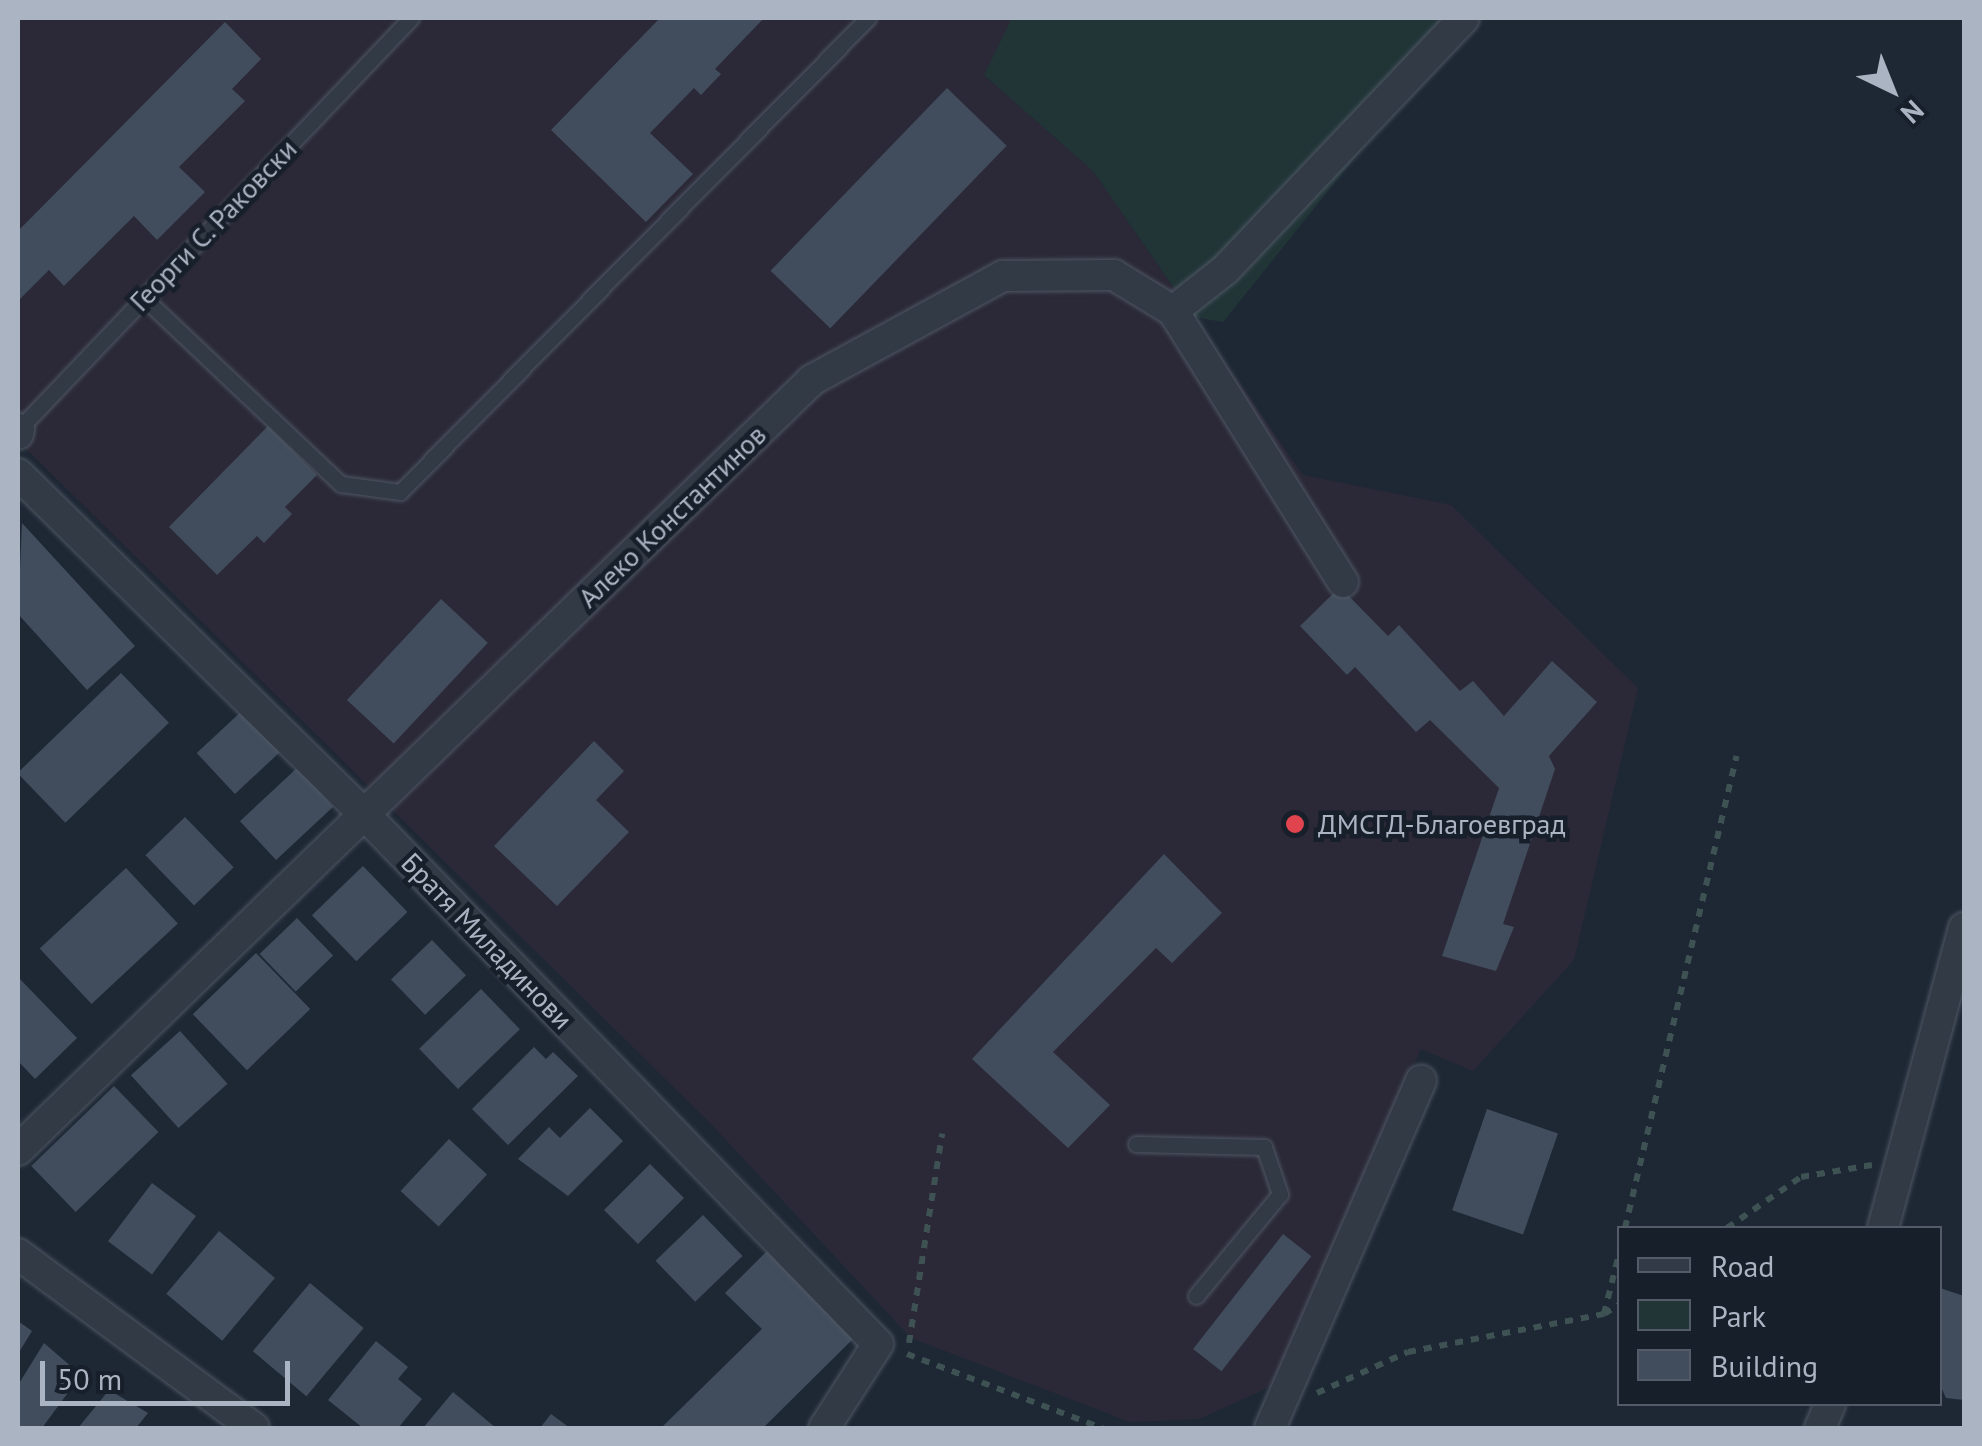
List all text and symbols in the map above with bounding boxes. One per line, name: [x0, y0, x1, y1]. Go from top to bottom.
north arrow: [1842, 40, 1942, 140]
text: N: [1893, 92, 1932, 132]
street label: Георги С. Раковски: [122, 131, 304, 319]
street label: Алеко Константинов: [571, 418, 773, 614]
place label: ДМСГД-Благоевград: [1318, 807, 1566, 841]
marker: ДМСГД-Благоевград: [1282, 811, 1308, 837]
street label: Братя Миладинови: [394, 846, 580, 1036]
legend: [1617, 1226, 1942, 1406]
text: Road: [1711, 1246, 1775, 1285]
text: Park: [1711, 1296, 1766, 1335]
scale bar: [45, 1341, 295, 1403]
text: Building: [1711, 1346, 1818, 1385]
text: 50 m: [57, 1359, 122, 1398]

